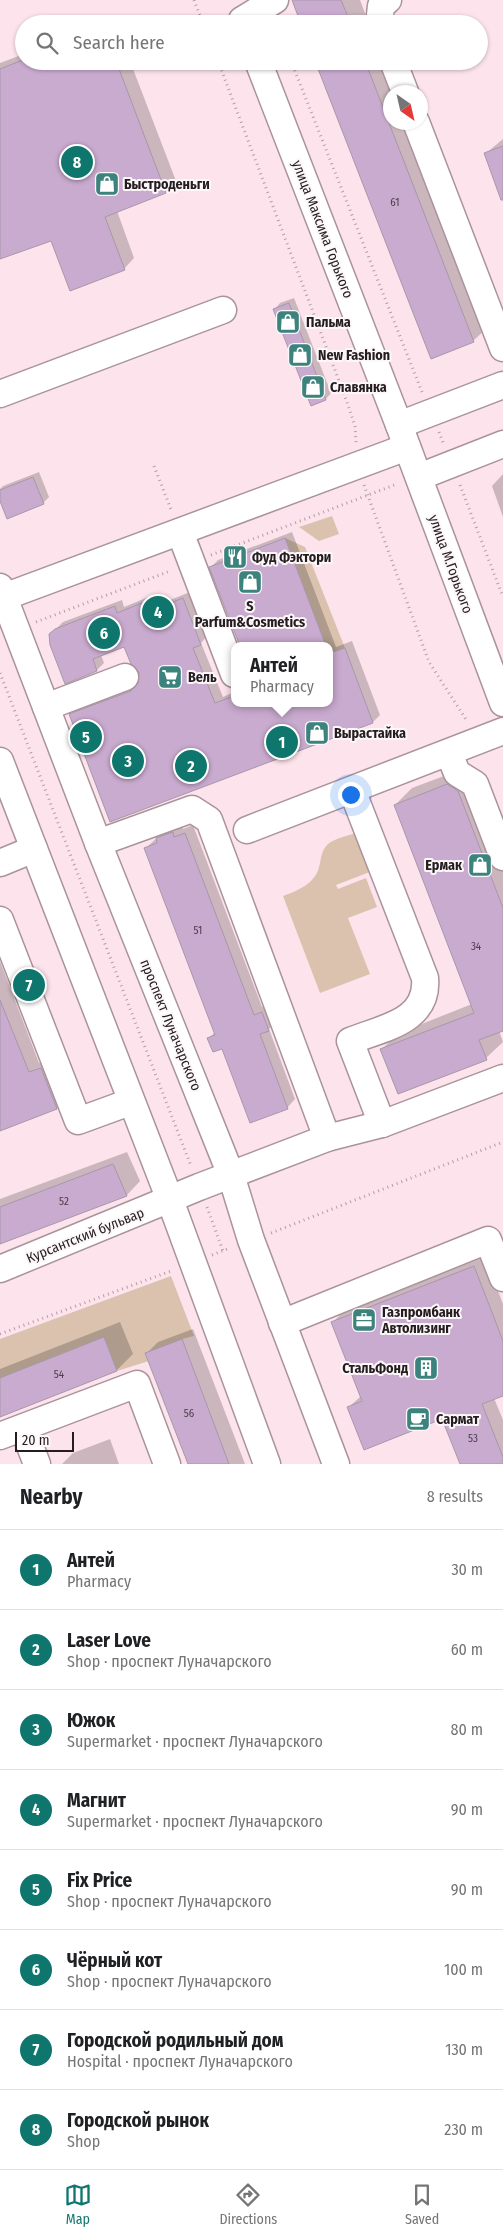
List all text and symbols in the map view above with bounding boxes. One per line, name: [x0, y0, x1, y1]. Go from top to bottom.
search box: [15, 15, 488, 70]
icon: search: [33, 29, 61, 57]
text: Search here: [73, 31, 165, 54]
north arrow: [383, 85, 428, 130]
pin: 8: [61, 143, 93, 181]
street label: улица Максима Горького: [288, 158, 357, 301]
shop icon: Быстроденьги: [94, 171, 120, 197]
place label: Быстроденьги: [124, 176, 210, 193]
house number: 61: [390, 196, 400, 209]
shop icon: Пальма: [275, 309, 301, 335]
place label: Пальма: [306, 314, 351, 331]
shop icon: New Fashion: [287, 342, 313, 368]
place label: New Fashion: [318, 347, 390, 364]
shop icon: Славянка: [300, 374, 326, 400]
place label: Славянка: [330, 379, 387, 396]
street label: улица М.Горького: [425, 512, 476, 616]
restaurant icon: Фуд Фэктори: [222, 544, 248, 570]
place label: Фуд Фэктори: [252, 549, 331, 566]
shop icon: S Parfum&Cosmetics: [237, 569, 263, 595]
pin: 4: [142, 593, 174, 631]
place label: S Parfum&Cosmetics: [195, 598, 305, 631]
pin: 6: [88, 614, 120, 652]
popup: [231, 642, 333, 707]
text: Антей: [250, 654, 298, 677]
supermarket icon: Вель: [157, 664, 183, 690]
place label: Вель: [188, 669, 217, 686]
text: Pharmacy: [250, 677, 314, 696]
pin: 5: [70, 718, 102, 756]
shop icon: Вырастайка: [304, 720, 330, 746]
pin: 1: [266, 723, 298, 761]
place label: Вырастайка: [334, 725, 406, 742]
pin: 3: [112, 742, 144, 780]
pin: 2: [175, 747, 207, 785]
your location: [338, 782, 364, 808]
shop icon: Ермак: [467, 852, 493, 878]
place label: Ермак: [425, 857, 463, 874]
house number: 51: [194, 924, 202, 937]
house number: 34: [471, 940, 482, 953]
street label: проспект Луначарского: [136, 957, 205, 1093]
pin: 7: [13, 966, 45, 1004]
house number: 52: [59, 1195, 69, 1208]
street label: Курсантский бульвар: [24, 1204, 147, 1267]
place label: Газпромбанк Автолизинг: [381, 1304, 461, 1337]
office icon: Газпромбанк Автолизинг: [351, 1307, 377, 1333]
building icon: СтальФонд: [413, 1355, 439, 1381]
place label: СтальФонд: [342, 1360, 408, 1377]
house number: 54: [54, 1368, 65, 1381]
cafe icon: Сармат: [405, 1406, 431, 1432]
house number: 56: [184, 1407, 195, 1420]
place label: Сармат: [436, 1411, 480, 1428]
scale bar: [15, 1429, 74, 1452]
text: 20 m: [22, 1432, 50, 1449]
house number: 53: [468, 1432, 478, 1445]
text: Nearby: [20, 1484, 82, 1510]
text: 8 results: [427, 1487, 483, 1506]
text: Антей: [67, 1549, 115, 1572]
text: 1: [33, 1560, 39, 1579]
text: 30 m: [451, 1560, 483, 1579]
text: Pharmacy: [67, 1572, 131, 1591]
text: Laser Love: [67, 1629, 151, 1652]
text: 2: [32, 1640, 40, 1659]
text: 60 m: [451, 1640, 483, 1659]
text: Shop · проспект Луначарского: [67, 1652, 272, 1671]
text: Южок: [67, 1709, 115, 1732]
text: 3: [32, 1720, 40, 1739]
text: 80 m: [451, 1720, 483, 1739]
text: Supermarket · проспект Луначарского: [67, 1732, 323, 1751]
text: Магнит: [67, 1789, 126, 1812]
text: 4: [32, 1800, 40, 1819]
text: 90 m: [451, 1800, 483, 1819]
text: Supermarket · проспект Луначарского: [67, 1812, 323, 1831]
text: Fix Price: [67, 1869, 132, 1892]
text: 5: [32, 1880, 40, 1899]
text: 90 m: [451, 1880, 483, 1899]
text: Shop · проспект Луначарского: [67, 1892, 272, 1911]
text: Чёрный кот: [67, 1949, 162, 1972]
text: 6: [32, 1960, 40, 1979]
text: 100 m: [444, 1960, 483, 1979]
text: Shop · проспект Луначарского: [67, 1972, 272, 1991]
text: Городской родильный дом: [67, 2029, 283, 2052]
text: 7: [33, 2040, 39, 2059]
text: 130 m: [445, 2040, 483, 2059]
text: Hospital · проспект Луначарского: [67, 2052, 293, 2071]
text: Городской рынок: [67, 2109, 209, 2132]
text: 8: [32, 2120, 40, 2139]
text: 230 m: [444, 2120, 483, 2139]
text: Shop: [67, 2132, 100, 2151]
tab: Map: [64, 2181, 92, 2228]
tab: Directions: [219, 2181, 277, 2228]
tab: Saved: [405, 2181, 439, 2228]

